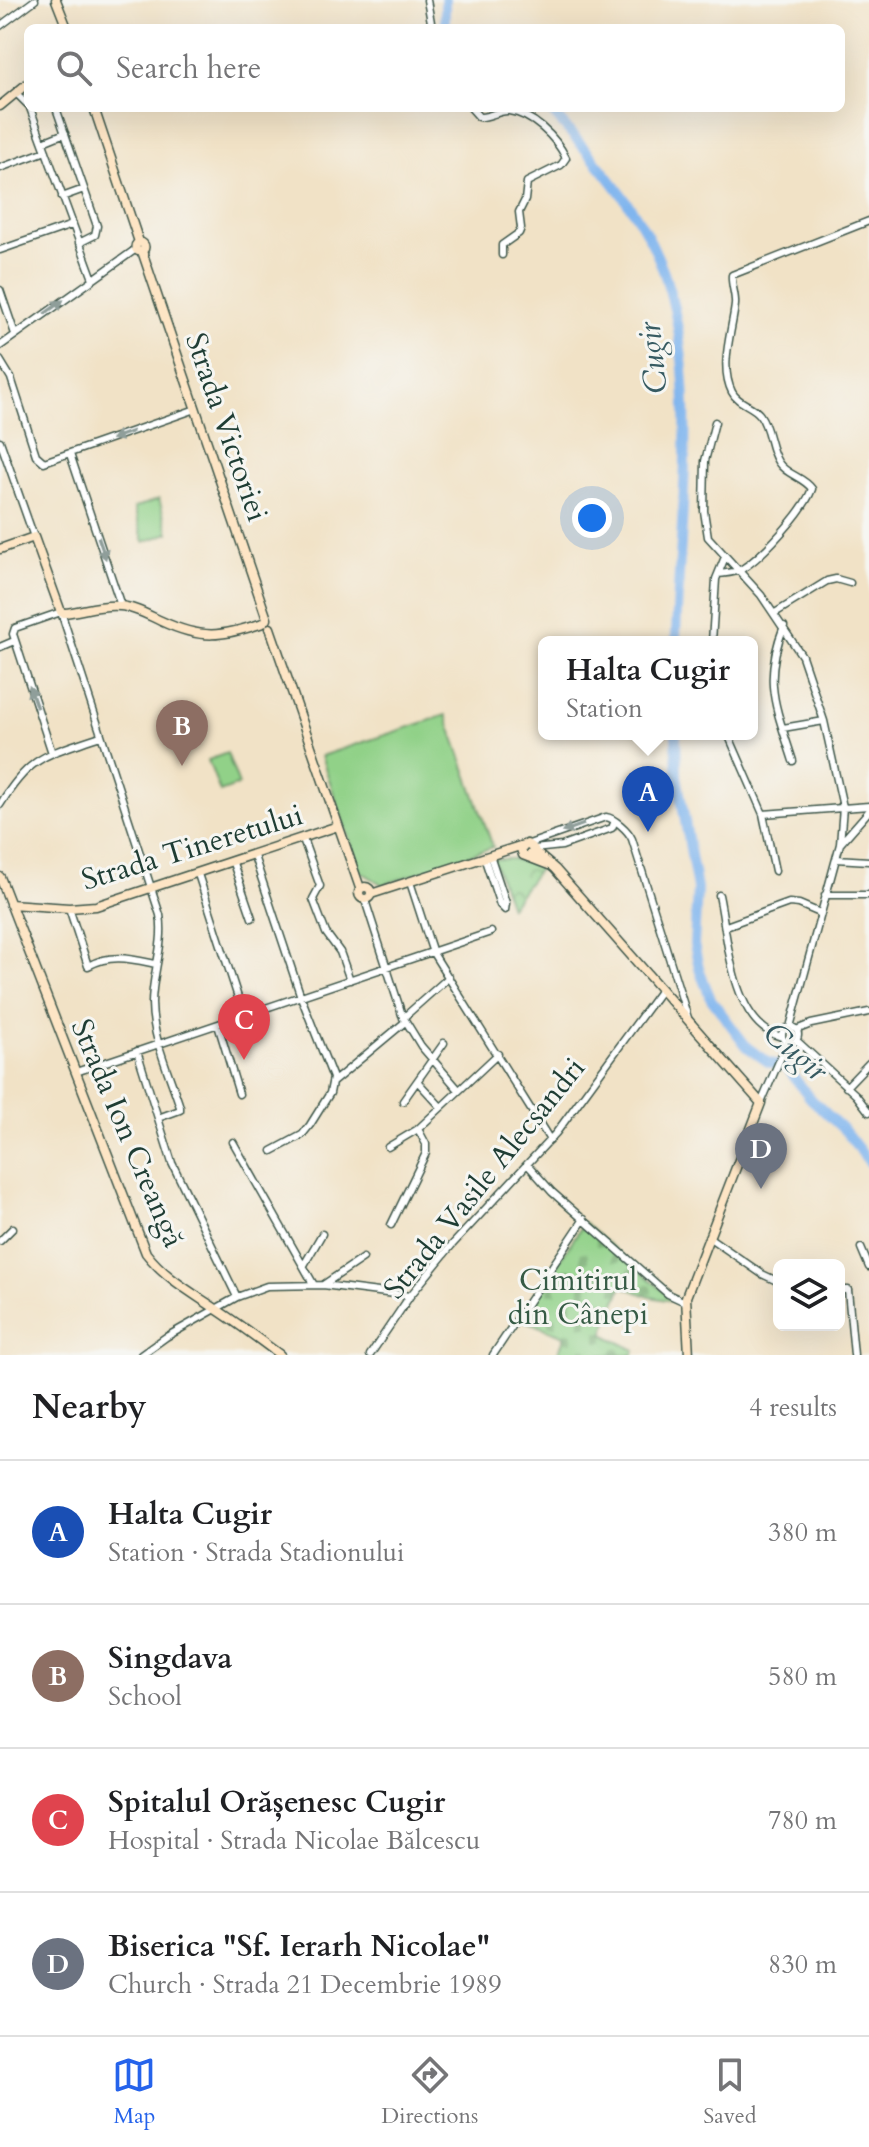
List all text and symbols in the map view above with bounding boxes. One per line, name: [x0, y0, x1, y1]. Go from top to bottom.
search box: [24, 24, 845, 112]
icon: search: [52, 46, 96, 90]
text: Search here: [116, 48, 261, 89]
one-way arrow: [43, 299, 65, 315]
water label: Cugir: [627, 318, 679, 396]
street label: Strada Victoriei: [175, 327, 278, 527]
one-way arrow: [110, 429, 134, 442]
your location: [572, 498, 612, 538]
one-way arrow: [96, 536, 108, 560]
popup: [538, 636, 758, 740]
text: Halta Cugir: [566, 650, 730, 691]
one-way arrow: [27, 685, 39, 709]
text: Station: [566, 691, 643, 726]
pin: B: [156, 700, 208, 766]
pin: A: [622, 766, 674, 832]
street label: Strada Tineretului: [76, 794, 308, 901]
one-way arrow: [561, 822, 585, 835]
pin: C: [218, 994, 270, 1060]
water label: Cugir: [754, 1012, 838, 1093]
street label: Strada Ion Creangă: [61, 1013, 194, 1254]
street label: Strada Vasile Alecsandri: [374, 1049, 595, 1308]
pin: D: [735, 1123, 787, 1189]
map controls: [773, 1259, 845, 1331]
button: layers: [773, 1259, 845, 1331]
park label: Cimitirul din Cânepi: [508, 1260, 648, 1335]
text: Nearby: [32, 1384, 147, 1430]
text: 4 results: [749, 1390, 837, 1425]
text: Halta Cugir: [108, 1494, 272, 1535]
text: A: [48, 1515, 68, 1550]
text: 380 m: [768, 1515, 837, 1550]
text: Station · Strada Stadionului: [108, 1535, 404, 1570]
text: Singdava: [108, 1638, 232, 1679]
text: B: [49, 1659, 67, 1694]
text: 580 m: [768, 1659, 837, 1694]
text: School: [108, 1679, 182, 1714]
text: Spitalul Orășenesc Cugir: [108, 1782, 445, 1823]
text: C: [48, 1803, 68, 1838]
text: 780 m: [768, 1803, 837, 1838]
text: Hospital · Strada Nicolae Bălcescu: [108, 1823, 480, 1858]
text: Biserica "Sf. Ierarh Nicolae": [108, 1926, 490, 1967]
text: D: [47, 1947, 69, 1982]
text: 830 m: [768, 1947, 837, 1982]
text: Church · Strada 21 Decembrie 1989: [108, 1967, 502, 2002]
tab: Map: [112, 2053, 156, 2131]
tab: Directions: [381, 2053, 478, 2131]
tab: Saved: [703, 2053, 757, 2131]

